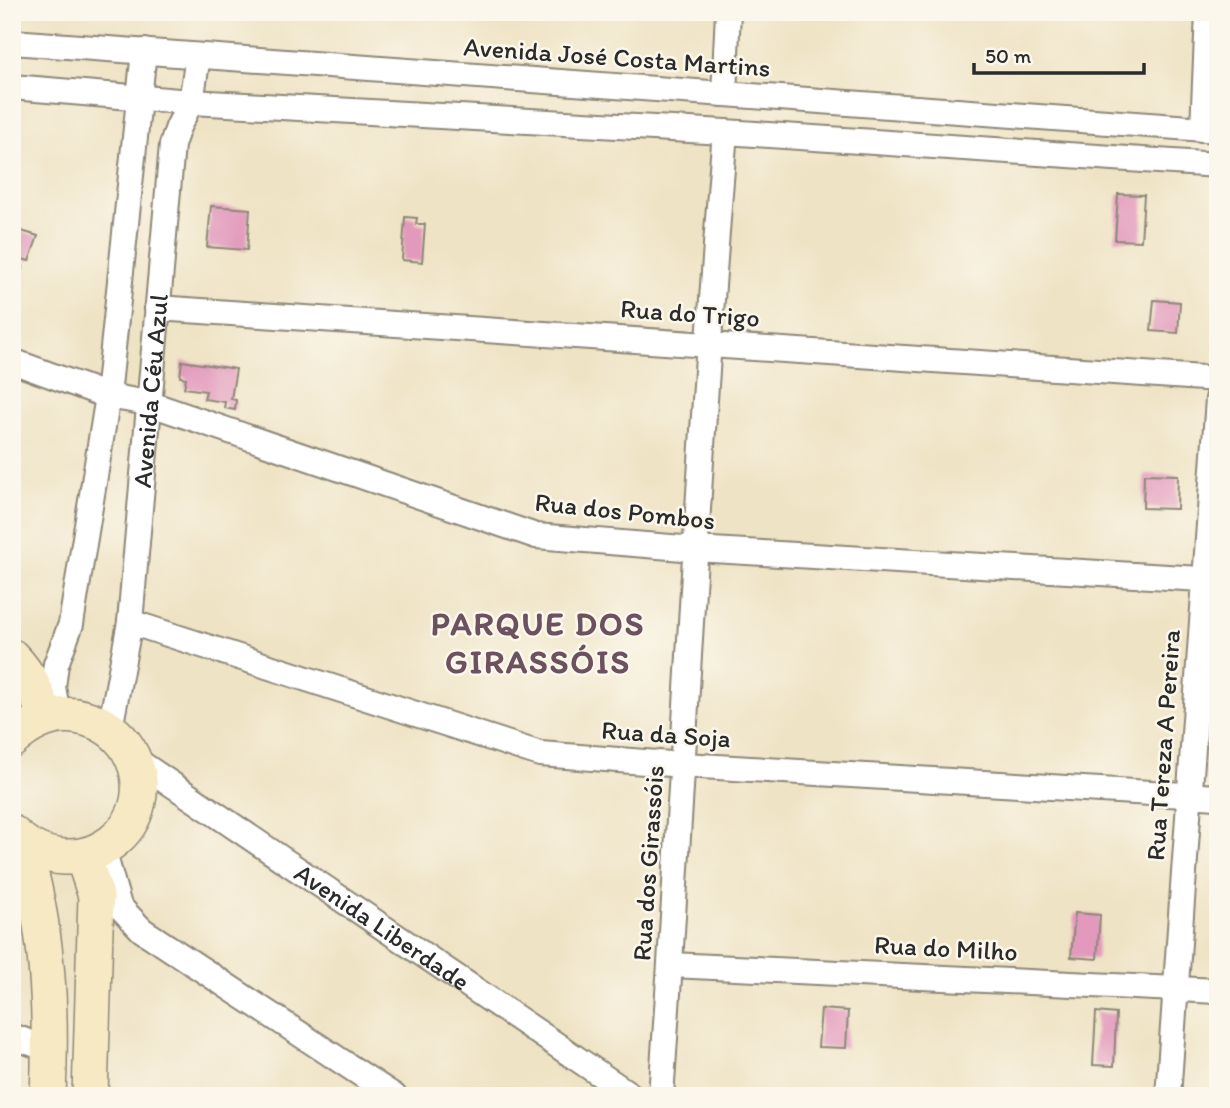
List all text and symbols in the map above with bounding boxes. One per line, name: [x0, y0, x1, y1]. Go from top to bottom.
street label: Avenida José Costa Martins: [463, 30, 771, 84]
scale bar: [974, 32, 1144, 76]
text: 50 m: [985, 43, 1032, 68]
street label: Rua do Trigo: [619, 292, 761, 334]
street label: Avenida Céu Azul: [126, 293, 175, 489]
street label: Rua dos Pombos: [533, 486, 717, 536]
district label: PARQUE DOS GIRASSÓIS: [431, 604, 645, 681]
street label: Rua Tereza A Pereira: [1139, 628, 1187, 862]
street label: Rua da Soja: [600, 714, 732, 754]
street label: Rua dos Girassóis: [625, 764, 671, 962]
street label: Avenida Liberdade: [289, 856, 476, 997]
street label: Rua do Milho: [873, 928, 1019, 968]

